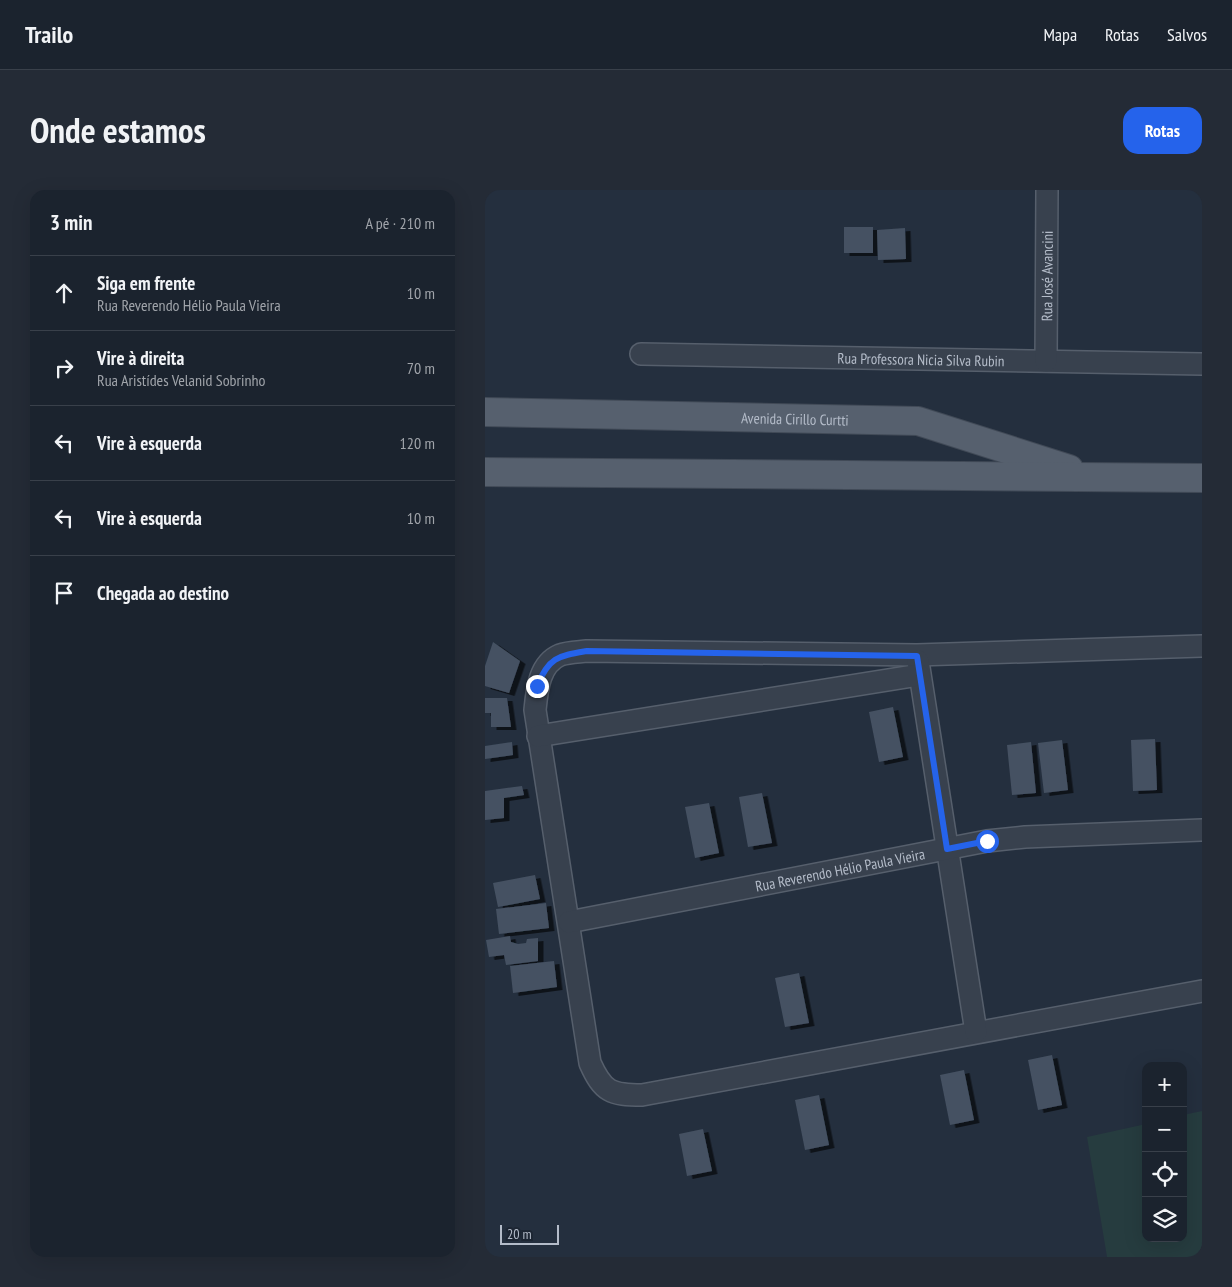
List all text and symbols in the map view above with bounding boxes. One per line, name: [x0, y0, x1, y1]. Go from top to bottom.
text: Trailo: [25, 19, 73, 50]
text: Mapa: [1043, 23, 1077, 46]
text: Rotas: [1105, 23, 1139, 46]
text: Salvos: [1167, 23, 1207, 46]
text: Onde estamos: [30, 107, 206, 153]
button: Rotas: [1123, 107, 1202, 154]
text: 3 min: [50, 209, 92, 236]
text: A pé · 210 m: [365, 213, 435, 233]
street label: Rua José Avancini: [1037, 231, 1056, 321]
text: Siga em frente: [97, 271, 195, 295]
icon: ahead: [50, 279, 78, 307]
text: 10 m: [407, 283, 435, 303]
text: Rua Reverendo Hélio Paula Vieira: [97, 295, 281, 315]
text: Vire à direita: [97, 346, 184, 370]
street label: Rua Professora Nicia Silva Rubin: [837, 348, 1005, 370]
icon: right: [50, 354, 78, 382]
text: 70 m: [407, 358, 435, 378]
text: Rua Aristídes Velanid Sobrinho: [97, 370, 265, 390]
street label: Avenida Cirillo Curtti: [741, 408, 849, 429]
icon: left: [50, 429, 78, 457]
text: Vire à esquerda: [97, 431, 202, 455]
text: 120 m: [400, 433, 435, 453]
icon: left: [50, 504, 78, 532]
text: Vire à esquerda: [97, 506, 202, 530]
text: 10 m: [407, 508, 435, 528]
icon: arrive: [50, 579, 78, 607]
text: Chegada ao destino: [97, 581, 229, 605]
route end: [526, 675, 549, 698]
route start: [976, 830, 999, 853]
street label: Rua Reverendo Hélio Paula Vieira: [754, 844, 926, 895]
map controls: [1142, 1062, 1187, 1242]
button: +: [1142, 1062, 1187, 1107]
button: −: [1142, 1107, 1187, 1152]
button: locate: [1142, 1152, 1187, 1197]
button: layers: [1142, 1197, 1187, 1242]
scale bar: [500, 1222, 559, 1245]
text: 20 m: [507, 1225, 532, 1243]

